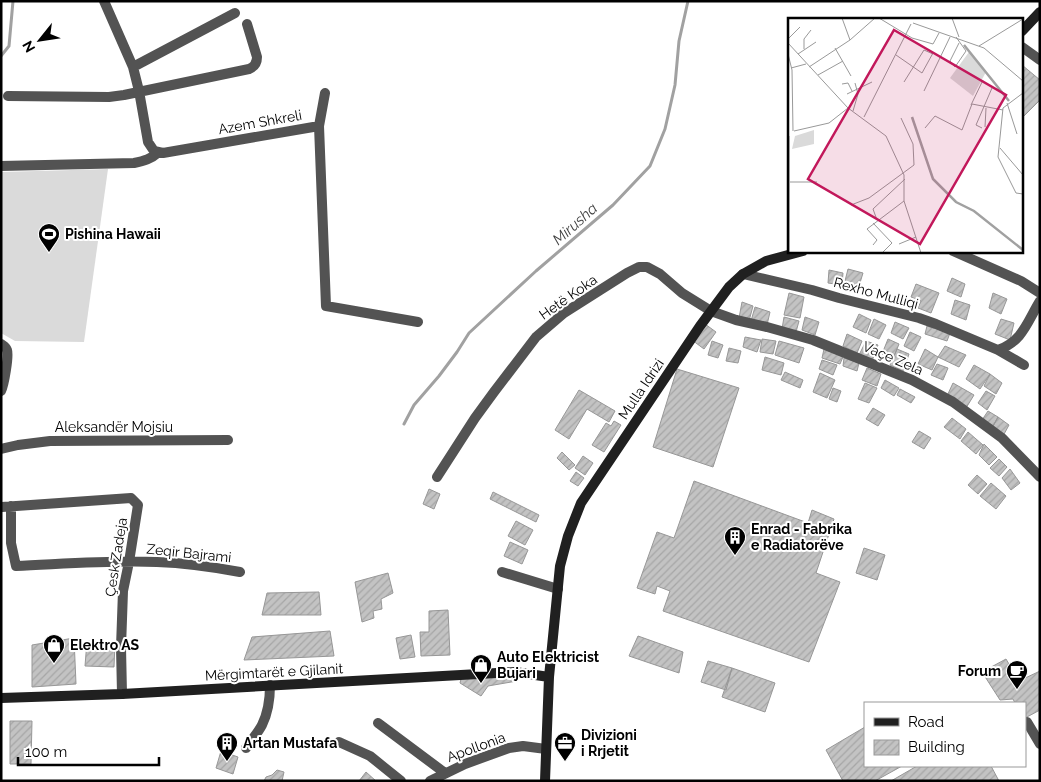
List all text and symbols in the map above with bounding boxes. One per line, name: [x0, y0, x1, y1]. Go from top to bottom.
north arrow: [15, 15, 65, 65]
inset map: [788, 18, 1024, 252]
text: N: [19, 38, 38, 55]
street label: Azem Shkreli: [217, 107, 303, 137]
water label: Mirusha: [549, 199, 601, 249]
sports icon: Pishina Hawaii: [37, 222, 61, 253]
place label: Pishina Hawaii: [65, 226, 161, 242]
street label: Hetë Koka: [536, 271, 600, 323]
street label: Rexho Mulliqi: [832, 274, 920, 312]
street label: Vaçe Zela: [860, 338, 926, 378]
street label: Mulla Idrizi: [615, 356, 667, 422]
street label: Aleksandër Mojsiu: [55, 419, 173, 435]
street label: Çesk Zadeja: [102, 516, 130, 598]
place label: Enrad - Fabrika e Radiatorëve: [751, 521, 852, 553]
building icon: Enrad - Fabrika e Radiatorëve: [723, 525, 747, 556]
street label: Zeqir Bajrami: [146, 541, 232, 565]
shop icon: Elektro AS: [42, 633, 66, 664]
place label: Elektro AS: [70, 637, 139, 653]
place label: Auto Elektricist Bujari: [497, 649, 600, 681]
shop icon: Auto Elektricist Bujari: [469, 653, 493, 684]
cafe icon: Forum: [1005, 659, 1029, 690]
street label: Mërgimtarët e Gjilanit: [204, 660, 344, 684]
place label: Forum: [958, 663, 1001, 679]
legend: [864, 702, 1026, 767]
text: Road: [908, 713, 944, 731]
place label: Divizioni i Rrjetit: [581, 727, 637, 759]
street label: Apollonia: [444, 729, 508, 765]
building icon: Artan Mustafa: [215, 731, 239, 762]
office icon: Divizioni i Rrjetit: [553, 731, 577, 762]
scale bar: [18, 734, 159, 766]
place label: Artan Mustafa: [243, 735, 337, 751]
text: Building: [908, 738, 965, 756]
text: 100 m: [25, 743, 67, 761]

